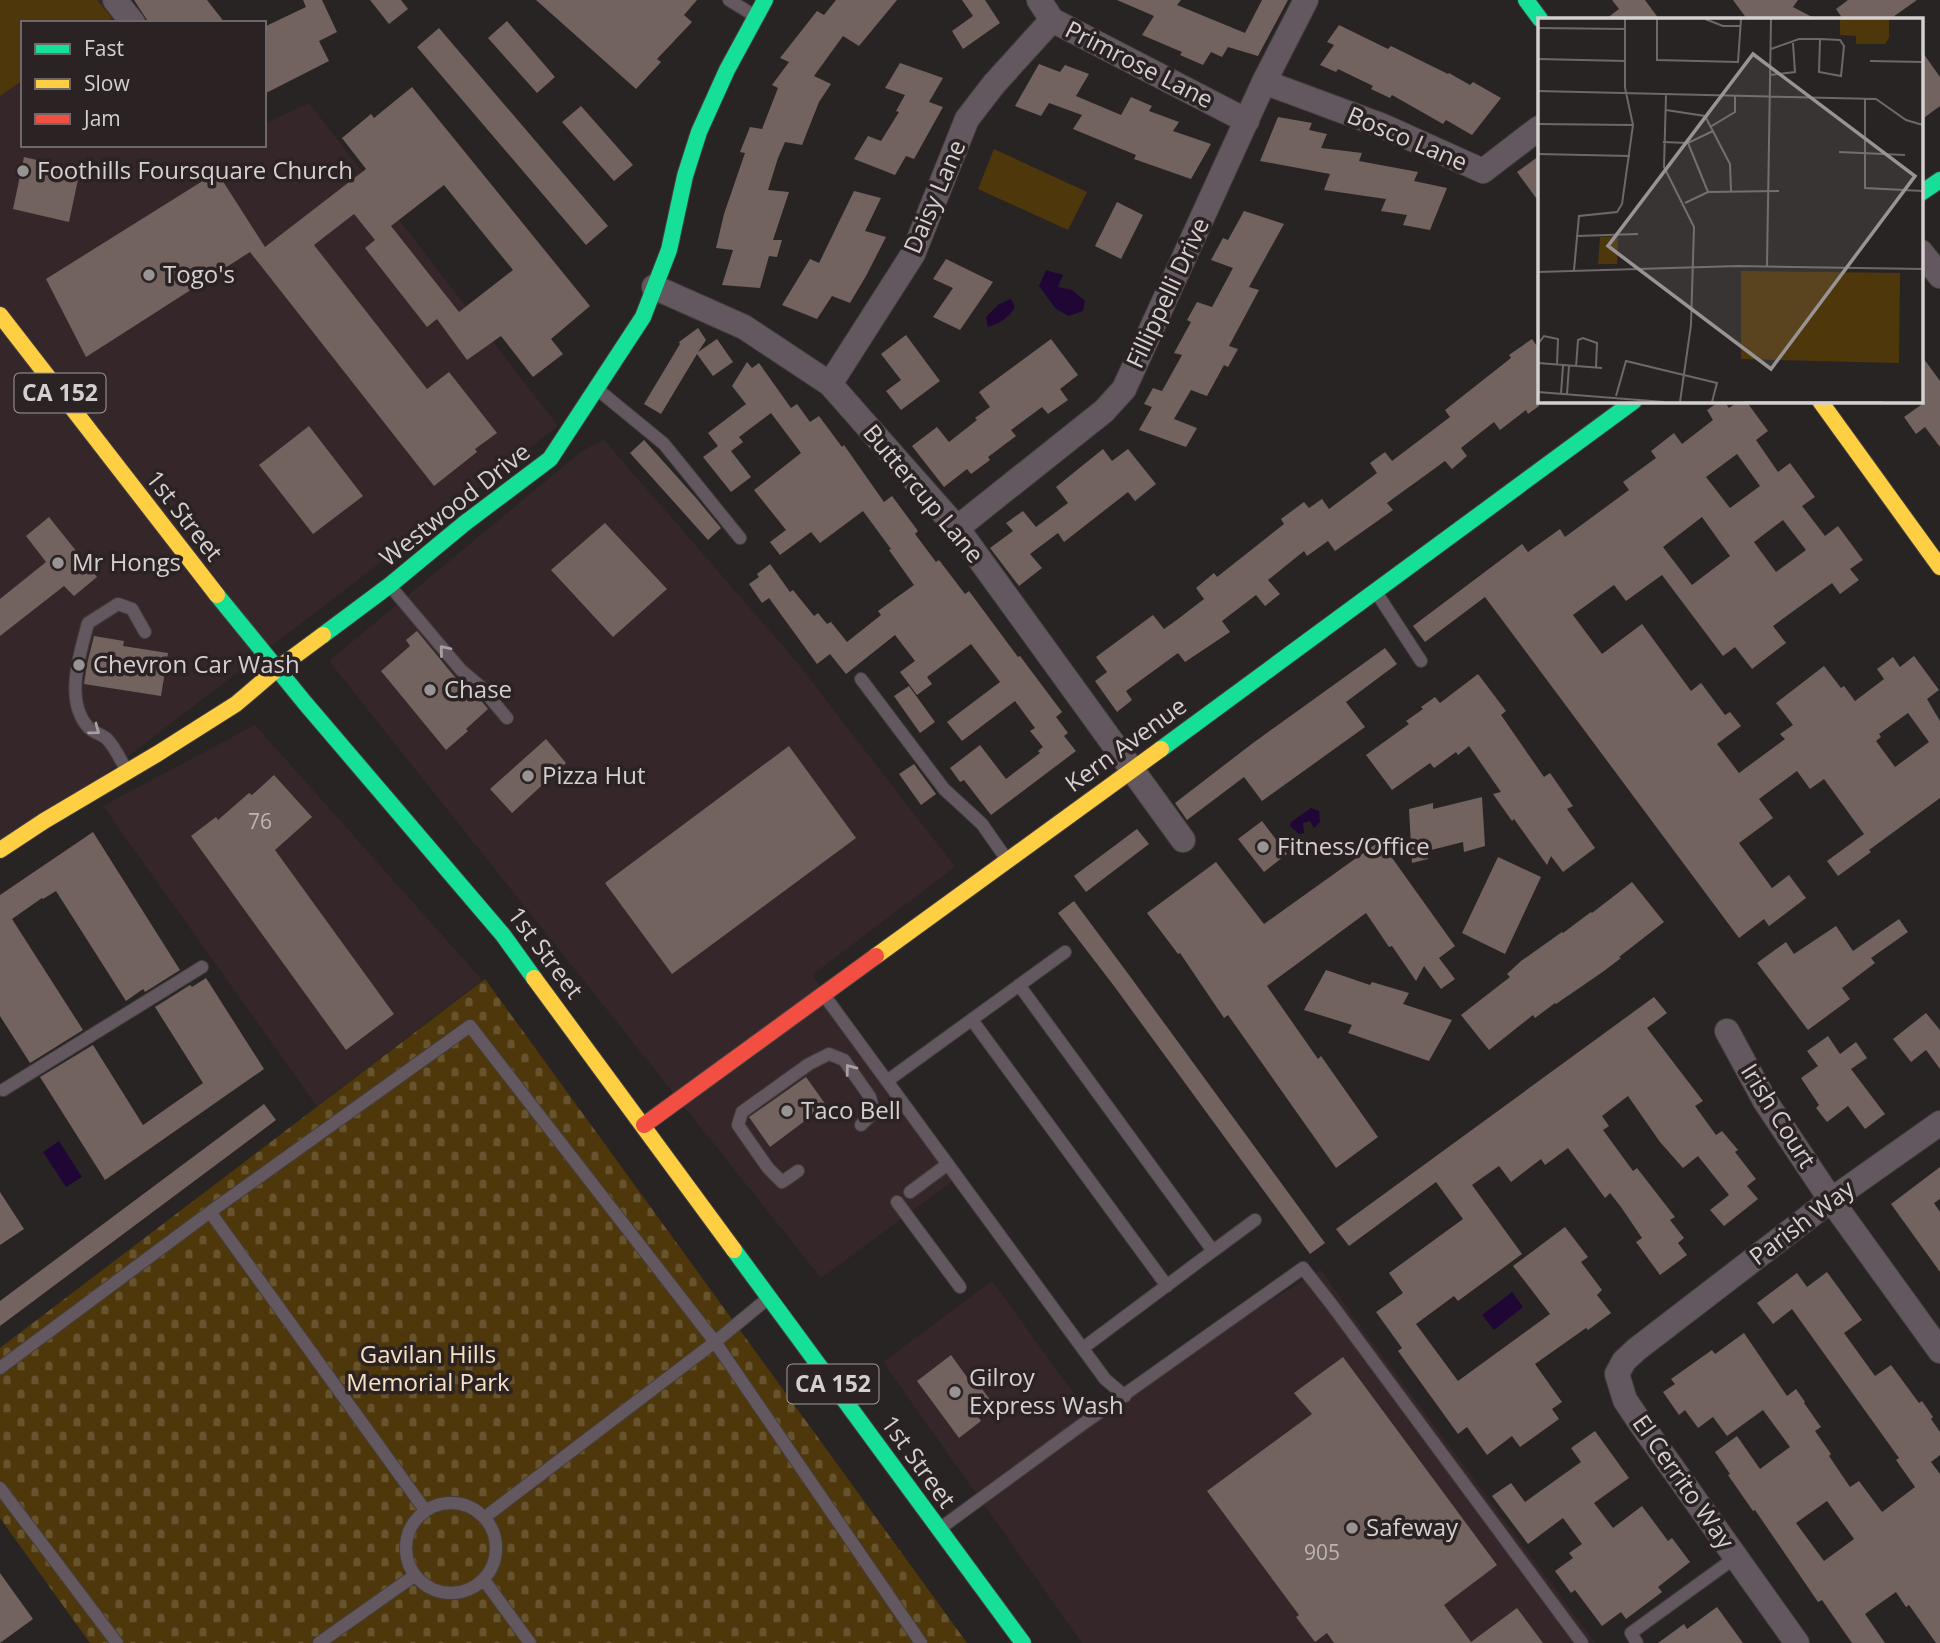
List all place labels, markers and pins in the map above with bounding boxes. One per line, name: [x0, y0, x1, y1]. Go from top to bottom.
place label: Foothills Foursquare Church: [37, 153, 353, 186]
marker: Foothills Foursquare Church: [15, 163, 31, 179]
place label: Togo's: [163, 257, 235, 290]
marker: Togo's: [141, 267, 157, 283]
place label: Mr Hongs: [72, 545, 181, 578]
marker: Mr Hongs: [50, 555, 66, 571]
place label: Chevron Car Wash: [93, 647, 300, 680]
marker: Chevron Car Wash: [71, 657, 87, 673]
place label: Chase: [444, 672, 512, 705]
marker: Chase: [422, 682, 438, 698]
place label: Pizza Hut: [542, 758, 646, 791]
marker: Pizza Hut: [520, 768, 536, 784]
place label: Fitness/Office: [1277, 829, 1430, 862]
marker: Fitness/Office: [1255, 839, 1271, 855]
place label: Taco Bell: [801, 1093, 901, 1126]
marker: Taco Bell: [779, 1103, 795, 1119]
place label: Gilroy Express Wash: [969, 1360, 1124, 1421]
marker: Gilroy Express Wash: [947, 1384, 963, 1400]
place label: Safeway: [1366, 1510, 1459, 1543]
marker: Safeway: [1344, 1520, 1360, 1536]

